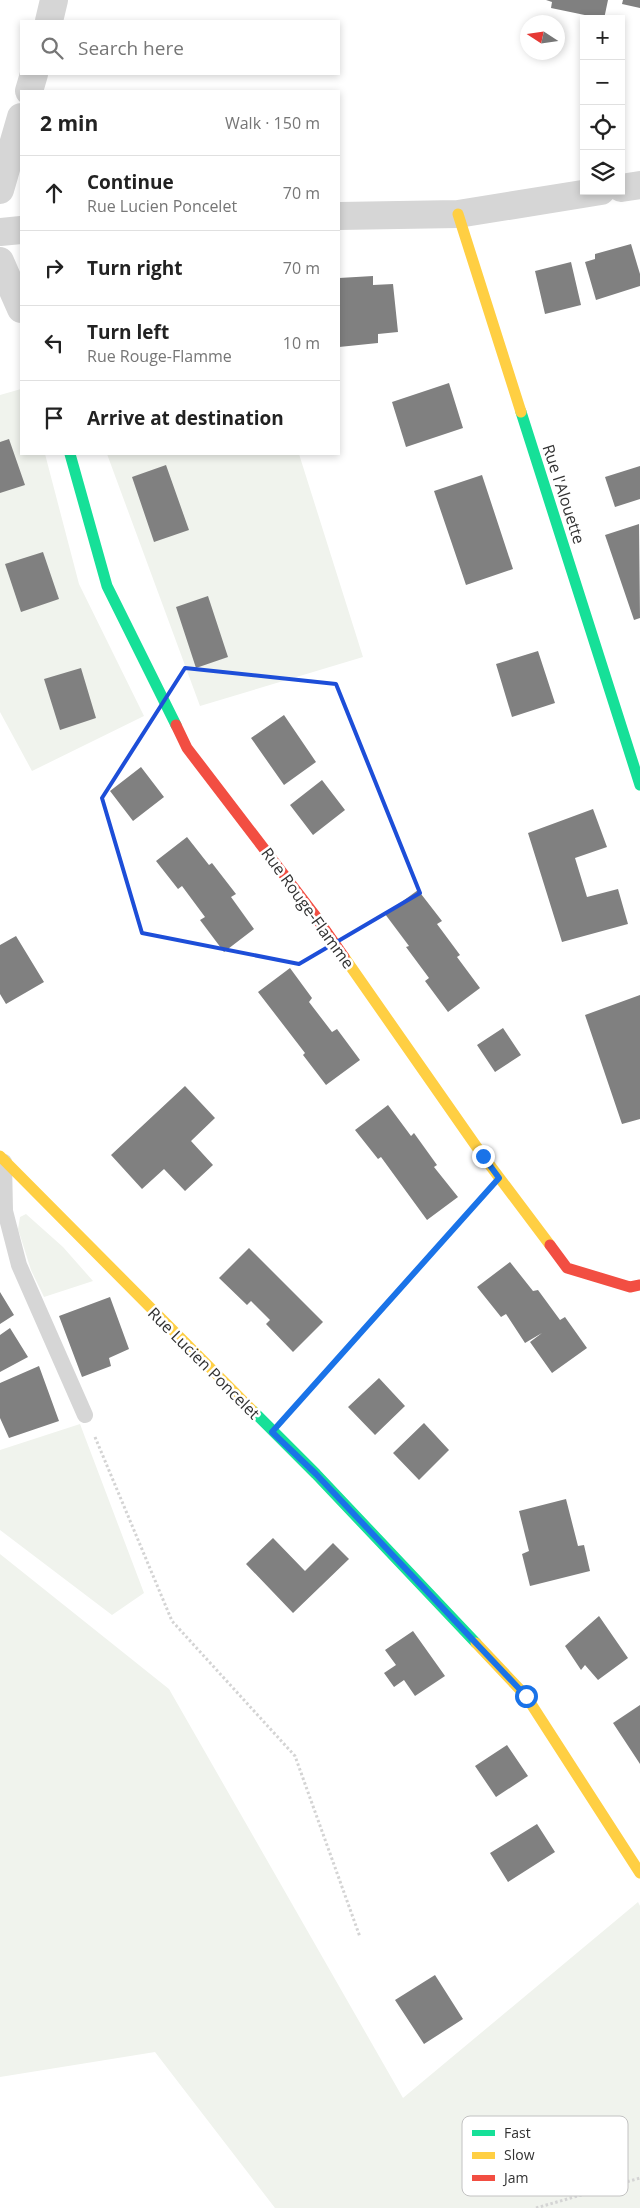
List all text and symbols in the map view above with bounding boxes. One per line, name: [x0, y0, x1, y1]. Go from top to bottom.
north arrow: [520, 15, 565, 60]
map controls: [580, 15, 625, 195]
button: +: [580, 15, 625, 60]
search box: [20, 20, 340, 75]
icon: search: [38, 34, 66, 62]
text: Search here: [78, 35, 184, 61]
button: −: [580, 60, 625, 105]
button: locate: [580, 105, 625, 150]
text: 2 min: [40, 109, 98, 137]
text: Walk · 150 m: [225, 112, 320, 134]
button: layers: [580, 150, 625, 195]
text: Continue: [87, 169, 174, 195]
icon: ahead: [40, 179, 68, 207]
text: 70 m: [283, 182, 320, 204]
text: Rue Lucien Poncelet: [87, 195, 237, 217]
icon: right: [40, 254, 68, 282]
text: Turn right: [87, 255, 182, 281]
text: 70 m: [283, 257, 320, 279]
text: Turn left: [87, 319, 169, 345]
icon: left: [40, 329, 68, 357]
text: 10 m: [283, 332, 320, 354]
text: Rue Rouge-Flamme: [87, 345, 232, 367]
icon: arrive: [40, 404, 68, 432]
text: Arrive at destination: [87, 405, 284, 431]
street label: Rue l'Alouette: [538, 441, 590, 547]
street label: Rue Rouge-Flamme: [257, 843, 359, 973]
route end: [472, 1145, 495, 1168]
street label: Rue Lucien Poncelet: [143, 1302, 265, 1424]
route start: [515, 1685, 538, 1708]
legend: [462, 2116, 628, 2196]
text: Fast: [504, 2123, 531, 2142]
text: Slow: [504, 2145, 535, 2164]
text: Jam: [502, 2168, 529, 2187]

